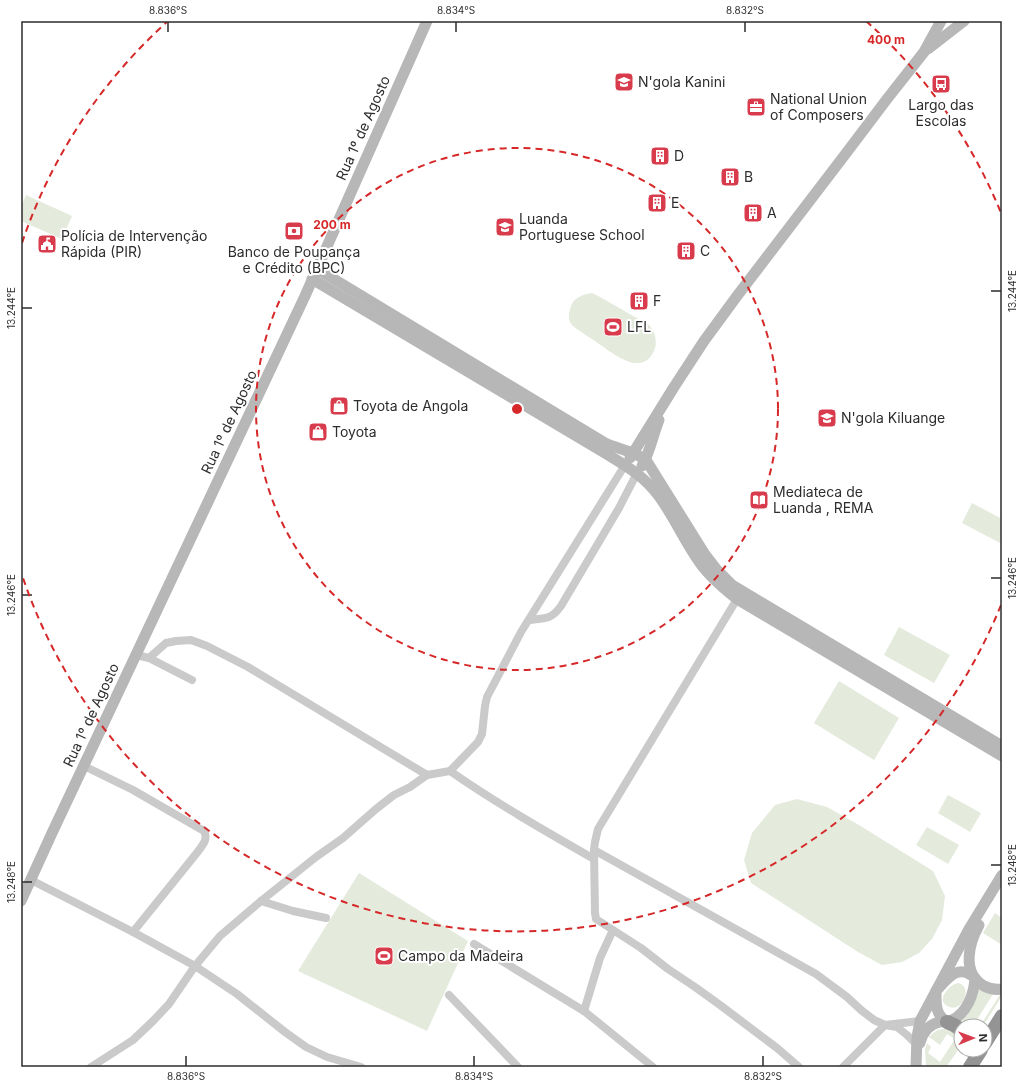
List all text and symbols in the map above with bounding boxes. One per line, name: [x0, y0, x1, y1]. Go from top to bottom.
text: 8.836°S: [149, 4, 187, 16]
text: 8.834°S: [437, 4, 475, 16]
text: 8.832°S: [726, 4, 764, 16]
text: 400 m: [867, 32, 905, 47]
school or university icon: N'gola Kanini: [613, 71, 635, 93]
street label: Rua 1º de Agosto: [332, 73, 393, 183]
place label: N'gola Kanini: [638, 73, 725, 90]
bus stop icon: Largo das Escolas: [930, 73, 952, 95]
place label: National Union of Composers: [770, 90, 867, 123]
office icon: National Union of Composers: [745, 96, 767, 118]
place label: Largo das Escolas: [908, 96, 974, 129]
building icon: D: [649, 145, 671, 167]
place label: D: [674, 147, 684, 164]
building icon: B: [719, 166, 741, 188]
place label: B: [744, 168, 753, 185]
building icon: E: [646, 192, 668, 214]
place label: E: [671, 194, 679, 211]
building icon: A: [742, 202, 764, 224]
place label: A: [767, 204, 777, 221]
place label: Luanda Portuguese School: [519, 210, 645, 243]
school or university icon: Luanda Portuguese School: [494, 216, 516, 238]
text: 200 m: [313, 217, 351, 232]
bank icon: Banco de Poupança e Crédito (BPC): [283, 220, 305, 242]
place label: Polícia de Intervenção Rápida (PIR): [61, 227, 207, 260]
public building icon: Polícia de Intervenção Rápida (PIR): [36, 233, 58, 255]
building icon: C: [675, 240, 697, 262]
place label: C: [700, 242, 710, 259]
place label: Banco de Poupança e Crédito (BPC): [228, 243, 360, 276]
text: 13.244°E: [1006, 270, 1018, 312]
text: 13.244°E: [5, 287, 17, 329]
building icon: F: [628, 290, 650, 312]
place label: F: [653, 292, 661, 309]
sports icon: LFL: [602, 316, 624, 338]
place label: LFL: [627, 318, 651, 335]
street label: Rua 1º de Agosto: [197, 367, 260, 476]
shop icon: Toyota de Angola: [328, 395, 350, 417]
place label: Toyota de Angola: [353, 397, 468, 414]
centre of rings: [510, 402, 524, 416]
school or university icon: N'gola Kiluange: [816, 407, 838, 429]
place label: N'gola Kiluange: [841, 409, 945, 426]
shop icon: Toyota: [307, 421, 329, 443]
place label: Toyota: [332, 423, 377, 440]
place label: Mediateca de Luanda , REMA: [773, 483, 874, 516]
library icon: Mediateca de Luanda , REMA: [748, 489, 770, 511]
text: 13.246°E: [1006, 557, 1018, 599]
text: 13.246°E: [5, 574, 17, 616]
street label: Rua 1º de Agosto: [59, 660, 122, 769]
text: 13.248°E: [1006, 844, 1018, 886]
text: 13.248°E: [5, 861, 17, 903]
sports icon: Campo da Madeira: [373, 945, 395, 967]
place label: Campo da Madeira: [398, 947, 523, 964]
north arrow: [953, 1018, 993, 1058]
text: N: [976, 1034, 990, 1042]
text: 8.836°S: [167, 1070, 205, 1082]
text: 8.834°S: [455, 1070, 493, 1082]
text: 8.832°S: [744, 1070, 782, 1082]

